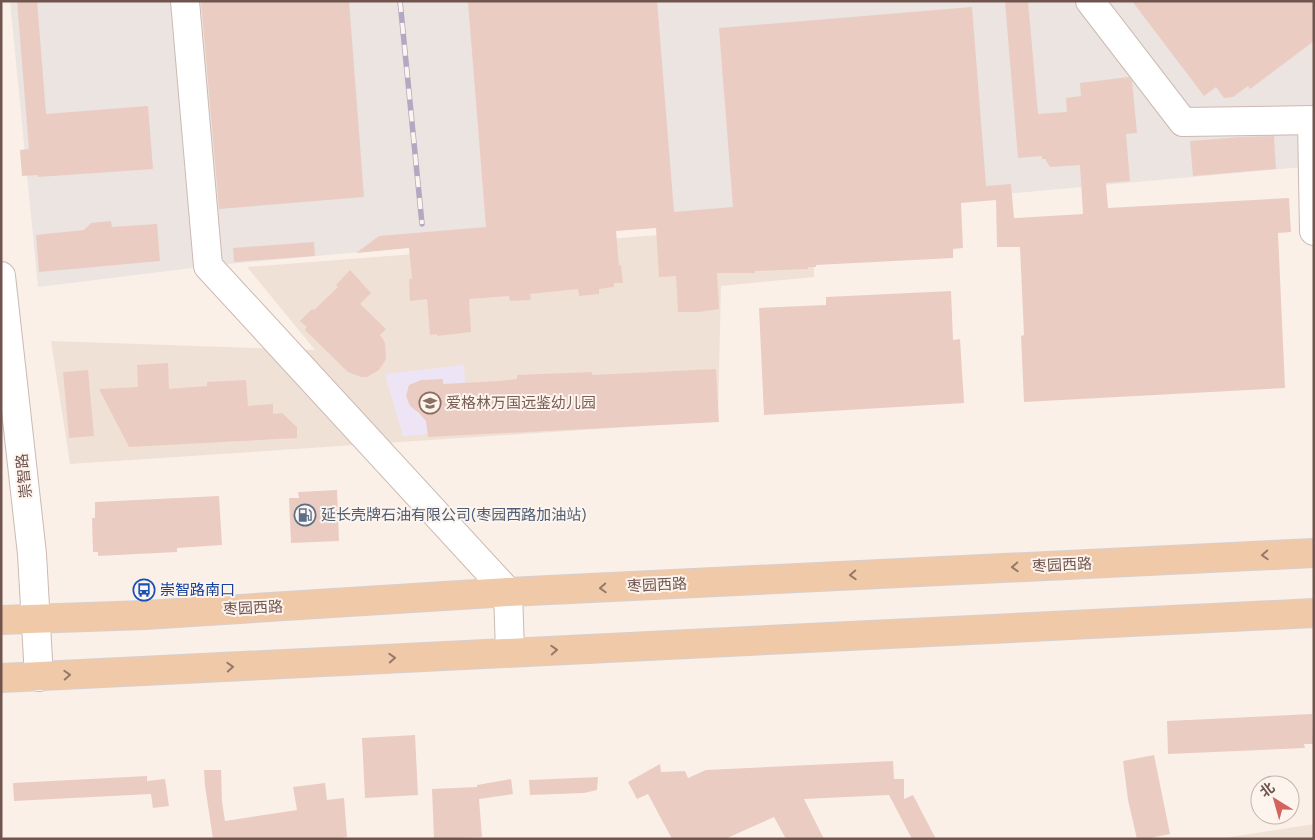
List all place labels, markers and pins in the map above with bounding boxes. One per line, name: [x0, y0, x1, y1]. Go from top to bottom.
school or university icon: 爱格林万国远鉴幼儿园: [418, 391, 442, 415]
place label: 爱格林万国远鉴幼儿园: [446, 394, 596, 412]
fuel station icon: 延长壳牌石油有限公司(枣园西路加油站): [293, 503, 317, 527]
place label: 延长壳牌石油有限公司(枣园西路加油站): [321, 506, 587, 524]
bus stop icon: 崇智路南口: [132, 578, 156, 602]
place label: 崇智路南口: [160, 581, 235, 599]

